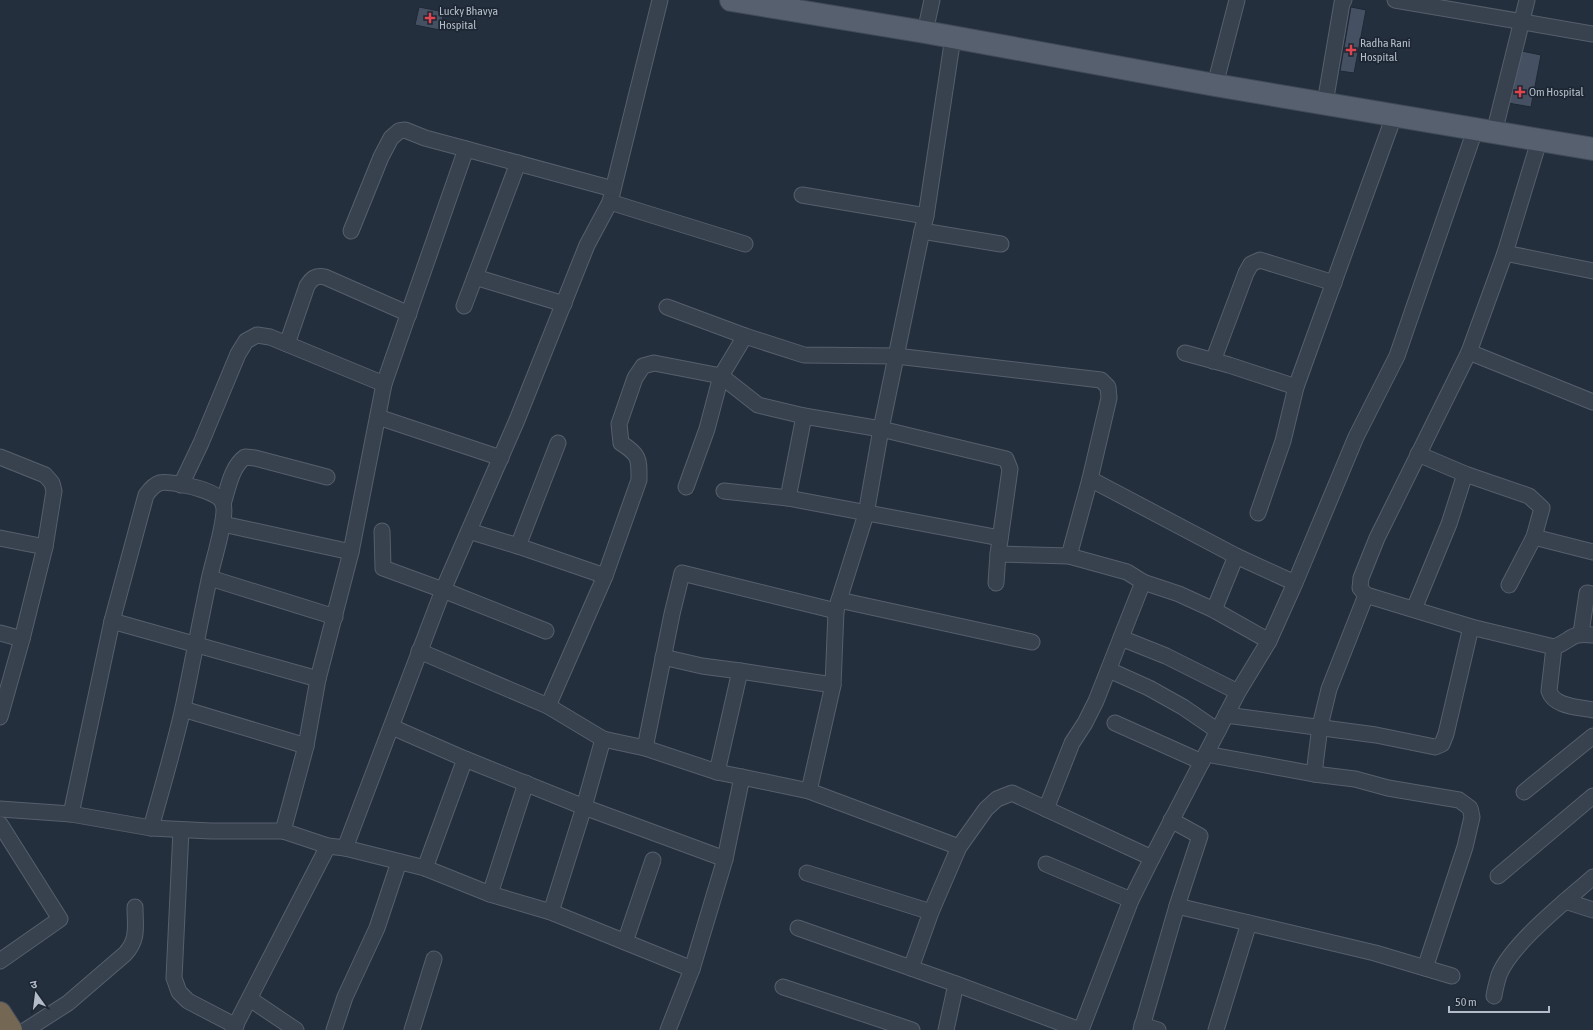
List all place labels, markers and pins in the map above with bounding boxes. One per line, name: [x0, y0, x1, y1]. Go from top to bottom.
place label: Lucky Bhavya Hospital: [439, 4, 498, 32]
marker: Lucky Bhavya Hospital: [424, 12, 436, 24]
place label: Radha Rani Hospital: [1360, 36, 1410, 64]
marker: Radha Rani Hospital: [1345, 44, 1357, 56]
place label: Om Hospital: [1529, 85, 1585, 99]
marker: Om Hospital: [1514, 86, 1526, 98]

